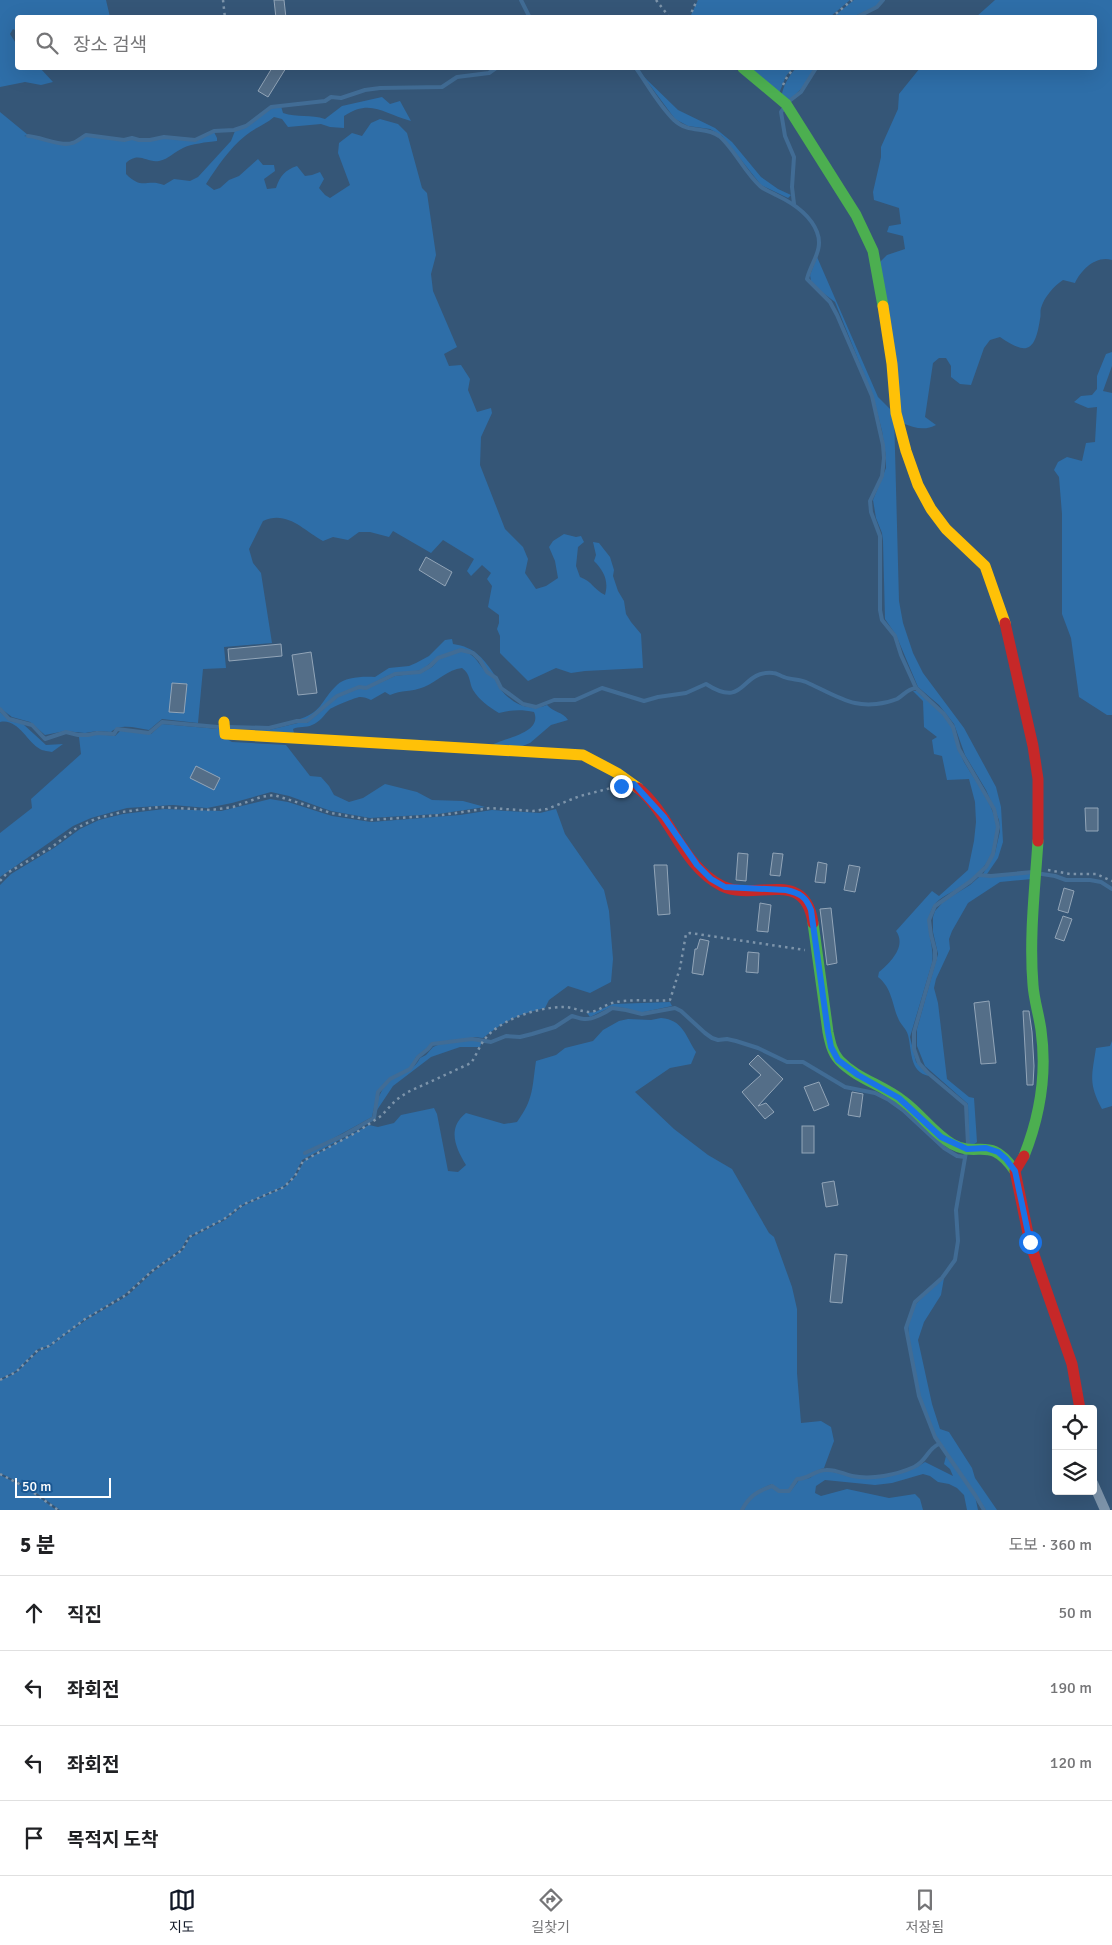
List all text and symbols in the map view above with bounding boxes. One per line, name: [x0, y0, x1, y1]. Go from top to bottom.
search box: [15, 15, 1097, 70]
icon: search: [33, 29, 61, 57]
text: 장소 검색: [73, 33, 147, 57]
route end: [610, 775, 633, 798]
route start: [1019, 1231, 1042, 1254]
map controls: [1052, 1405, 1097, 1495]
button: locate: [1052, 1405, 1097, 1450]
button: layers: [1052, 1450, 1097, 1495]
scale bar: [15, 1475, 111, 1498]
text: 50 m: [22, 1478, 51, 1495]
text: 5 분: [20, 1532, 55, 1558]
text: 도보 · 360 m: [1008, 1535, 1092, 1555]
icon: ahead: [20, 1599, 48, 1627]
text: 직진: [67, 1603, 102, 1627]
text: 50 m: [1058, 1603, 1092, 1623]
icon: left: [20, 1674, 48, 1702]
text: 좌회전: [67, 1678, 119, 1702]
text: 190 m: [1050, 1678, 1092, 1698]
icon: left: [20, 1749, 48, 1777]
text: 좌회전: [67, 1753, 119, 1777]
text: 120 m: [1050, 1753, 1092, 1773]
icon: arrive: [20, 1824, 48, 1852]
text: 목적지 도착: [67, 1828, 159, 1852]
tab: 지도: [168, 1886, 196, 1936]
tab: 길찾기: [531, 1886, 570, 1936]
tab: 저장됨: [906, 1886, 944, 1936]

